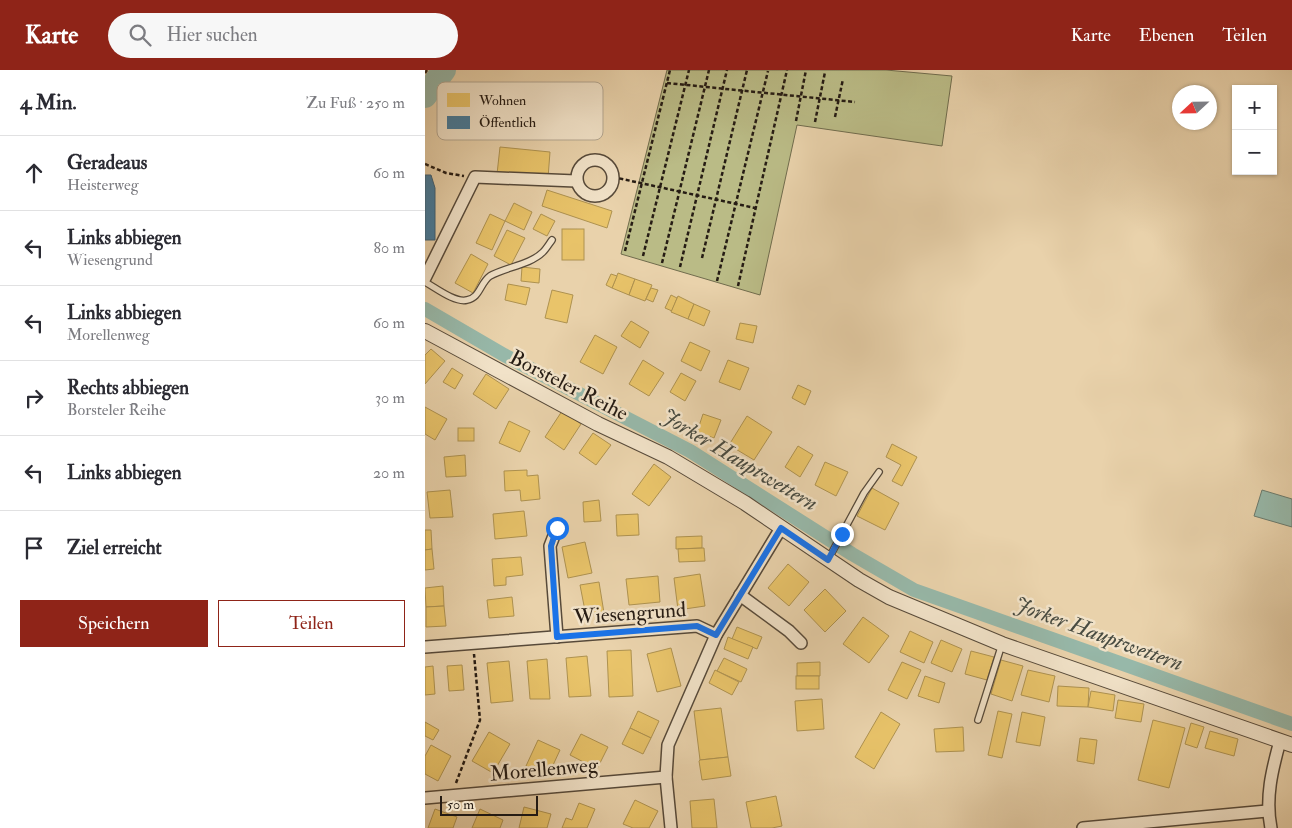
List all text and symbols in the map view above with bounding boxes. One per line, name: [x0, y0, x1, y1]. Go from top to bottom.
search box: [108, 13, 458, 58]
text: Karte: [25, 20, 78, 51]
icon: search: [126, 21, 154, 49]
text: Hier suchen: [166, 23, 258, 47]
text: Karte: [1071, 24, 1111, 47]
text: Ebenen: [1139, 24, 1194, 47]
text: Teilen: [1222, 24, 1267, 47]
legend: [437, 82, 603, 140]
north arrow: [1172, 85, 1217, 130]
map controls: [1232, 85, 1277, 175]
button: +: [1232, 85, 1277, 130]
text: 4 Min.: [20, 89, 77, 116]
text: Wohnen: [478, 92, 526, 109]
text: Zu Fuß · 250 m: [306, 93, 405, 113]
text: Öffentlich: [479, 114, 537, 131]
button: −: [1232, 130, 1277, 175]
text: Geradeaus: [67, 151, 147, 175]
icon: ahead: [20, 159, 48, 187]
text: 60 m: [373, 163, 405, 183]
text: Heisterweg: [67, 175, 139, 195]
text: Links abbiegen: [67, 226, 181, 250]
icon: left: [20, 234, 48, 262]
text: 80 m: [374, 238, 405, 258]
text: Wiesengrund: [67, 250, 153, 270]
text: Links abbiegen: [67, 301, 181, 325]
icon: left: [20, 309, 48, 337]
text: 60 m: [373, 313, 405, 333]
text: Morellenweg: [67, 325, 150, 345]
street label: Borsteler Reihe: [505, 344, 633, 427]
text: Rechts abbiegen: [67, 376, 189, 400]
icon: right: [20, 384, 48, 412]
text: 30 m: [375, 388, 405, 408]
text: Borsteler Reihe: [67, 400, 166, 420]
water label: Jorker Hauptwettern: [656, 402, 823, 517]
icon: left: [20, 459, 48, 487]
text: Links abbiegen: [67, 461, 181, 485]
text: 20 m: [373, 463, 405, 483]
route start: [546, 517, 569, 540]
route end: [831, 523, 854, 546]
icon: arrive: [20, 534, 48, 562]
text: Ziel erreicht: [67, 536, 162, 560]
water label: Jorker Hauptwettern: [1011, 590, 1187, 677]
street label: Wiesengrund: [572, 596, 688, 631]
button: Speichern: [20, 600, 208, 647]
button: Teilen: [218, 600, 405, 647]
street label: Morellenweg: [489, 751, 600, 788]
scale bar: [440, 793, 537, 816]
text: 50 m: [447, 796, 474, 813]

